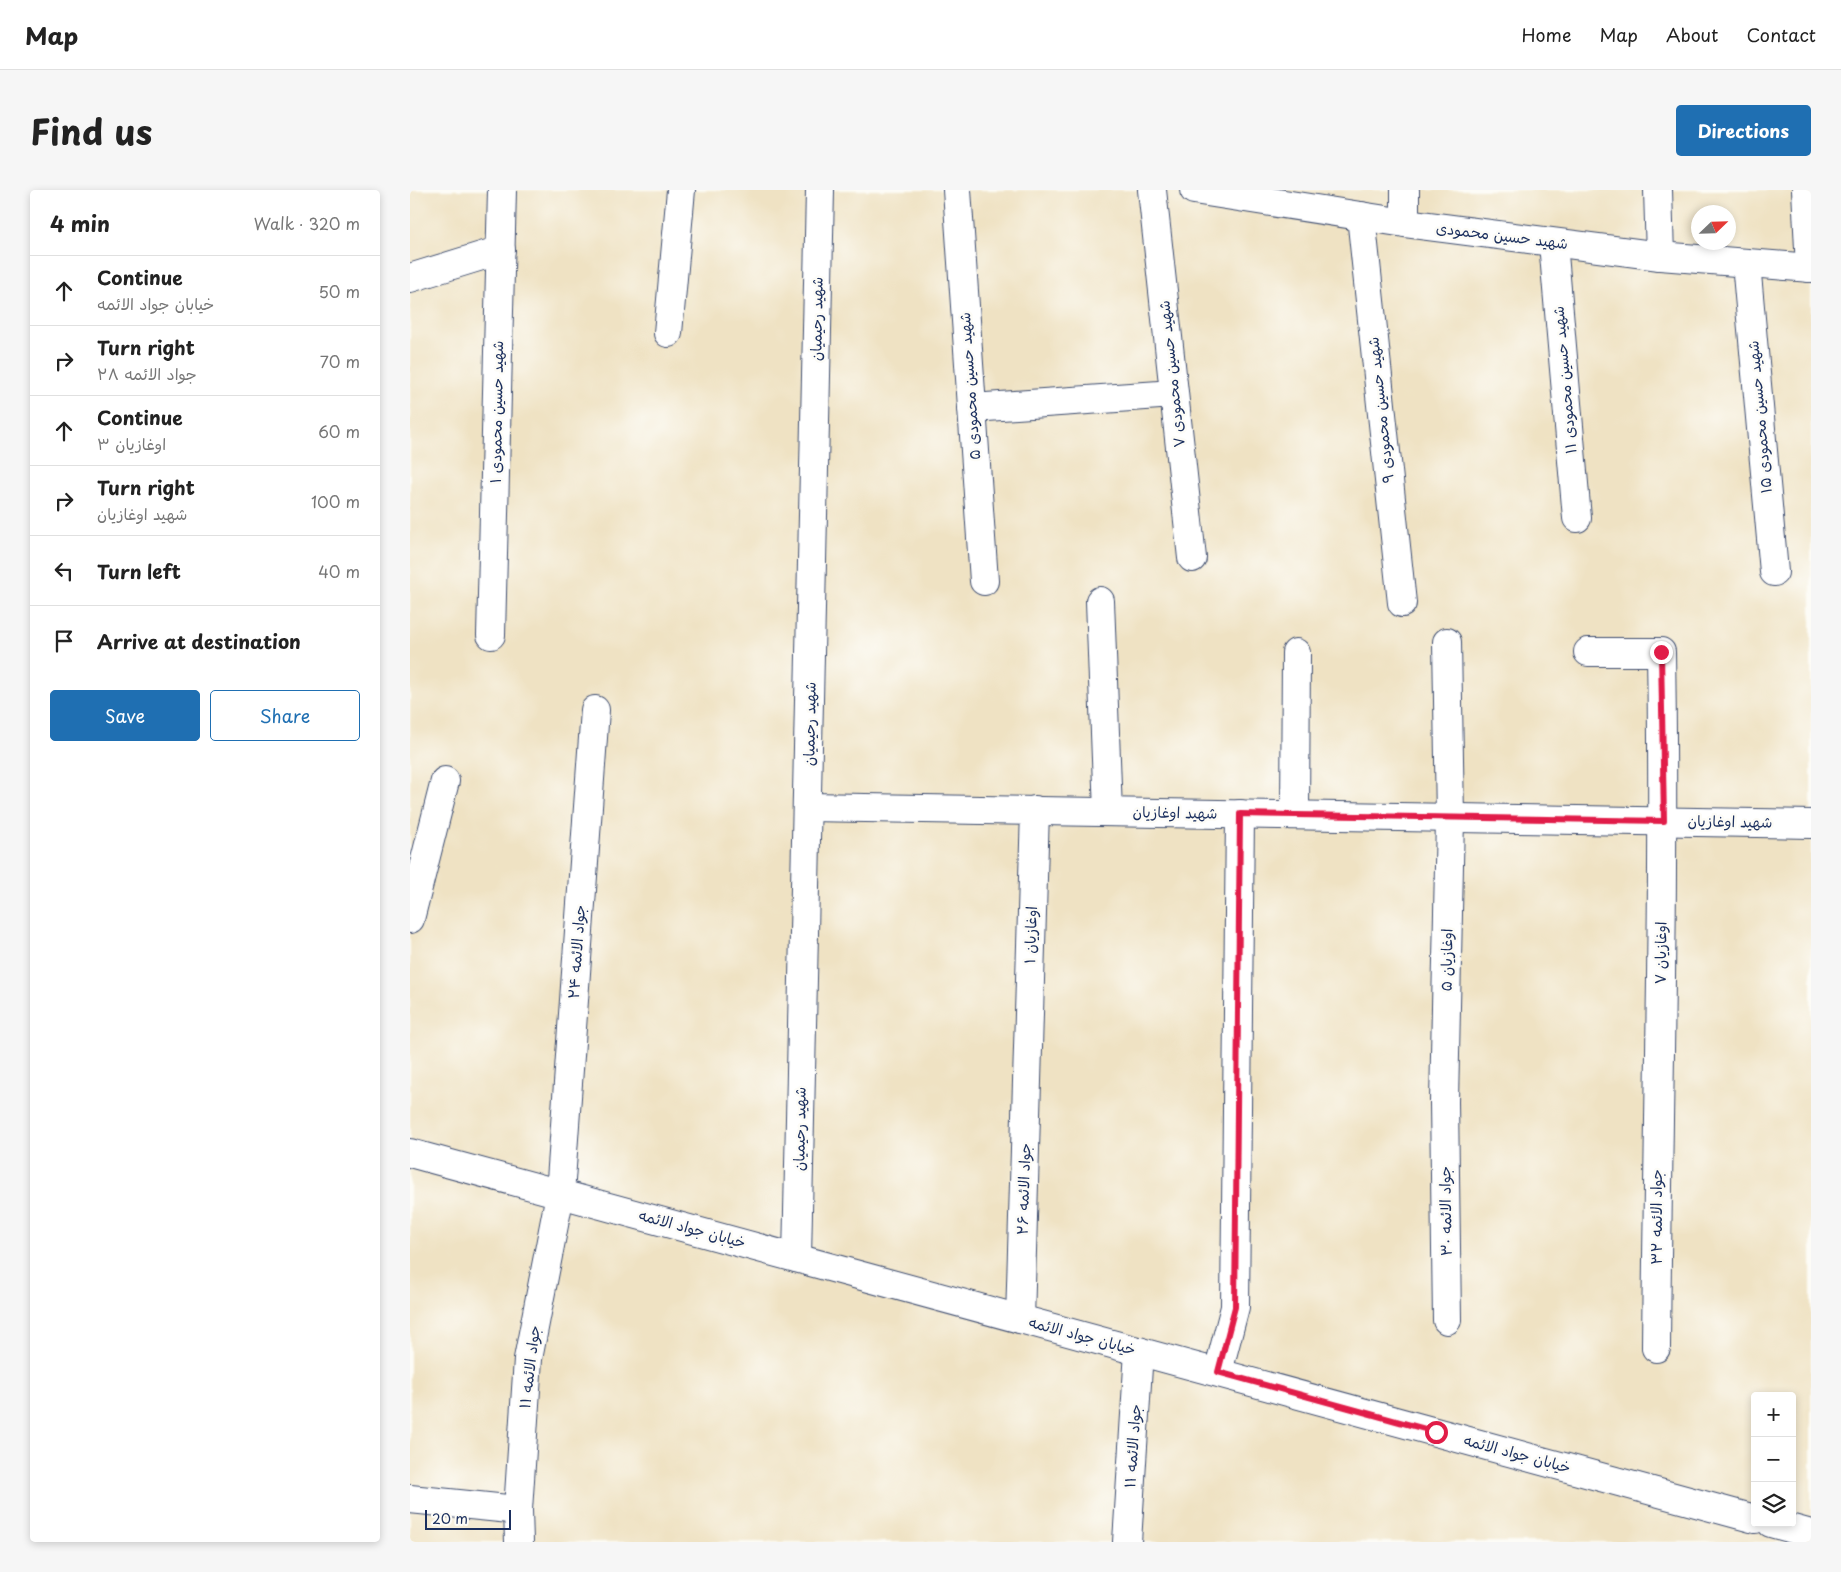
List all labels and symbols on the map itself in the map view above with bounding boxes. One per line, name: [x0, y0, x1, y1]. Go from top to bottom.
north arrow: [1691, 205, 1736, 250]
street label: شهید حسین محمودی: [1435, 215, 1569, 254]
street label: شهید رحیمیان: [803, 277, 828, 361]
street label: شهید حسین محمودی ۷: [1151, 299, 1190, 449]
street label: شهید حسین محمودی ۱۱: [1546, 305, 1581, 455]
street label: شهید حسین محمودی ۵: [952, 312, 985, 461]
street label: شهید حسین محمودی ۹: [1360, 336, 1399, 484]
street label: شهید حسین محمودی ۱: [483, 340, 508, 484]
street label: شهید حسین محمودی ۱۵: [1740, 340, 1777, 495]
route end: [1650, 641, 1673, 664]
street label: شهید رحیمیان: [796, 682, 821, 766]
street label: شهید اوغازیان: [1132, 799, 1218, 824]
street label: شهید اوغازیان: [1687, 808, 1773, 833]
street label: جواد الائمه ۲۴: [561, 904, 590, 1000]
street label: اوغازیان ۱: [1017, 906, 1042, 964]
street label: اوغازیان ۷: [1647, 921, 1672, 985]
street label: اوغازیان ۵: [1433, 928, 1458, 992]
street label: شهید رحیمیان: [786, 1087, 811, 1171]
street label: جواد الائمه ۲۶: [1009, 1143, 1036, 1235]
street label: جواد الائمه ۳۰: [1432, 1166, 1457, 1256]
street label: جواد الائمه ۳۲: [1644, 1169, 1667, 1265]
street label: خیابان جواد الائمه: [636, 1202, 748, 1253]
street label: خیابان جواد الائمه: [1026, 1309, 1138, 1360]
street label: جواد الائمه ۱۱: [512, 1324, 545, 1410]
street label: جواد الائمه ۱۱: [1117, 1403, 1146, 1488]
route start: [1425, 1421, 1448, 1444]
street label: خیابان جواد الائمه: [1461, 1427, 1573, 1478]
scale bar: [425, 1507, 511, 1530]

